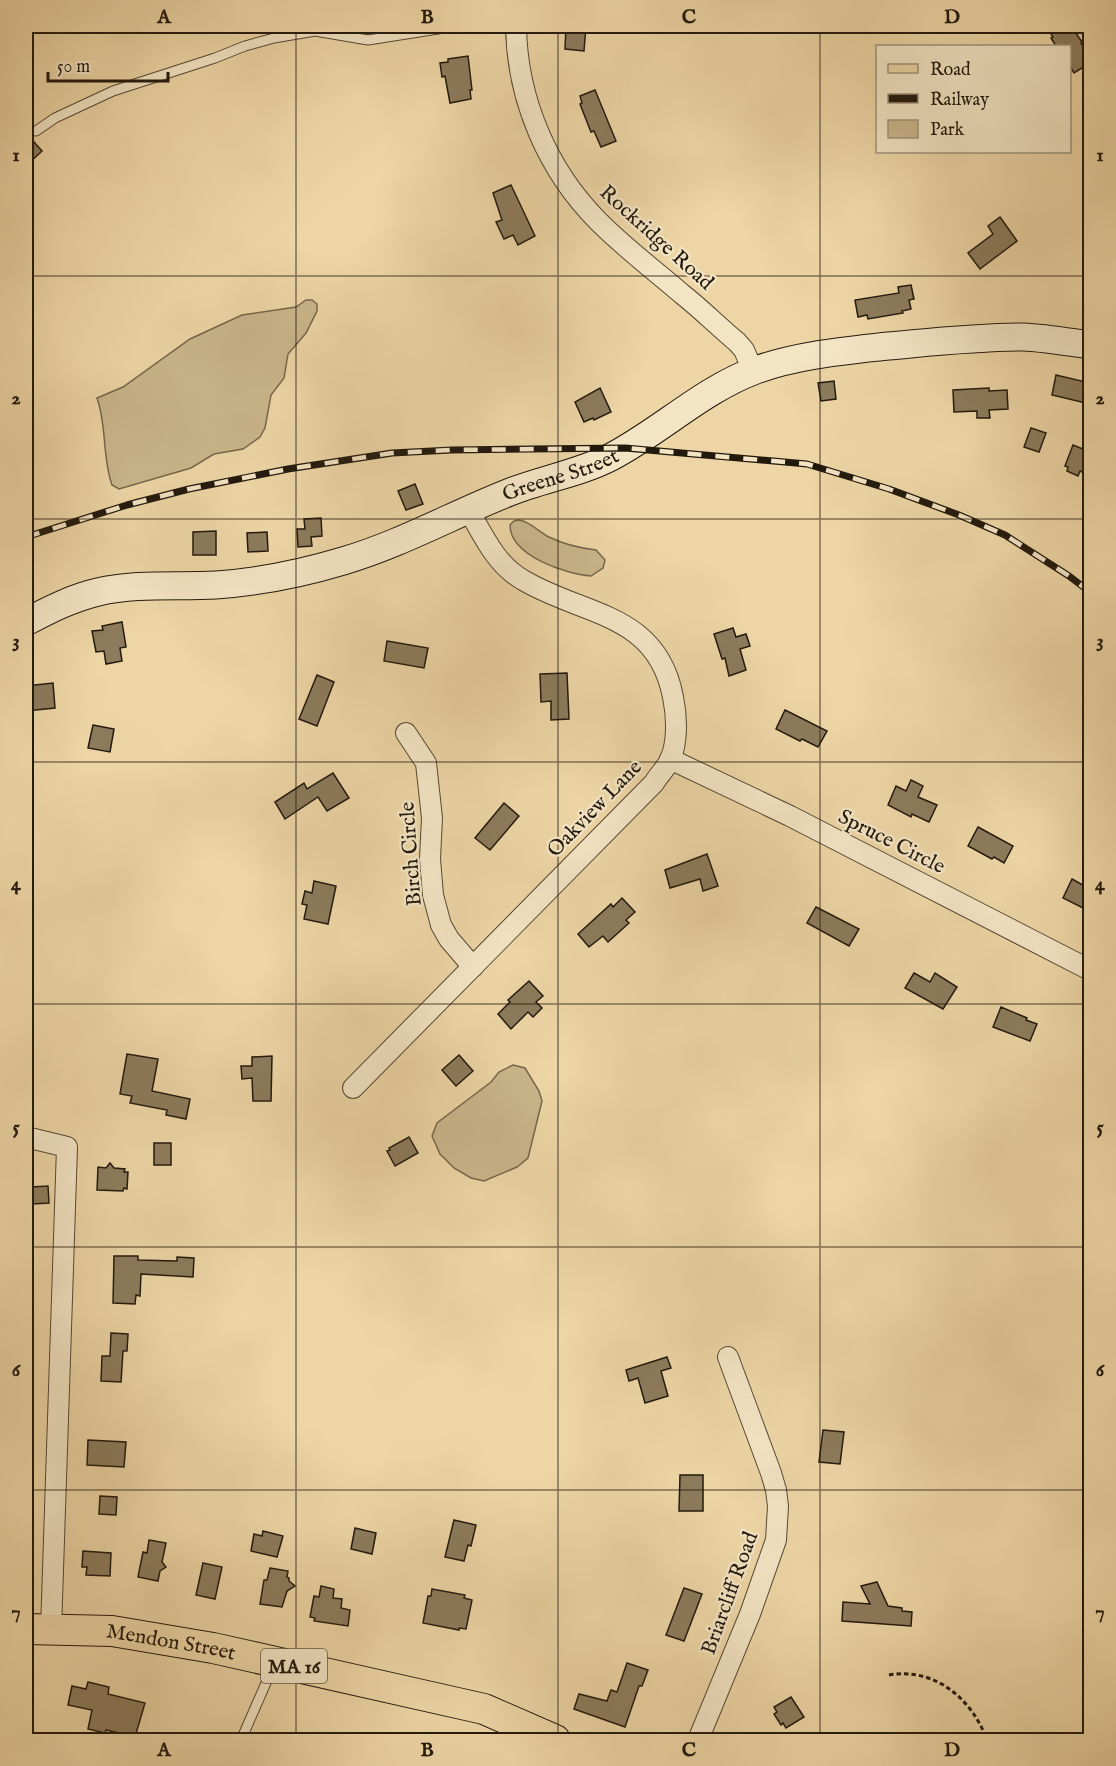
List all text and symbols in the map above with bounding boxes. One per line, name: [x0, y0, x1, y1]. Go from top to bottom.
text: A: [156, 5, 172, 30]
text: B: [420, 5, 434, 30]
text: C: [682, 5, 696, 30]
text: D: [944, 5, 960, 30]
scale bar: [48, 45, 168, 83]
legend: [876, 45, 1071, 153]
text: 50 m: [57, 56, 90, 79]
text: Road: [930, 59, 971, 82]
text: Railway: [930, 89, 989, 112]
text: Park: [930, 119, 965, 142]
text: 1: [12, 143, 20, 168]
text: 1: [1096, 143, 1104, 168]
street label: Rockridge Road: [593, 180, 719, 297]
text: 2: [11, 386, 21, 411]
text: 2: [1095, 386, 1105, 411]
street label: Greene Street: [499, 443, 624, 509]
text: 3: [12, 629, 20, 654]
text: 3: [1096, 629, 1104, 654]
street label: Oakview Lane: [542, 754, 649, 864]
street label: Birch Circle: [394, 800, 429, 907]
street label: Spruce Circle: [833, 804, 950, 881]
text: 4: [11, 872, 22, 897]
text: 4: [1095, 872, 1106, 897]
text: 5: [12, 1115, 20, 1140]
text: 5: [1096, 1115, 1104, 1140]
text: 6: [12, 1358, 22, 1383]
text: 6: [1096, 1358, 1106, 1383]
street label: Briarcliff Road: [696, 1528, 765, 1659]
text: 7: [11, 1600, 21, 1625]
text: 7: [1095, 1600, 1105, 1625]
street label: Mendon Street: [104, 1618, 238, 1668]
road number: MA 16: [261, 1649, 327, 1683]
text: A: [156, 1738, 172, 1763]
text: B: [420, 1738, 434, 1763]
text: C: [682, 1738, 696, 1763]
text: D: [944, 1738, 960, 1763]

